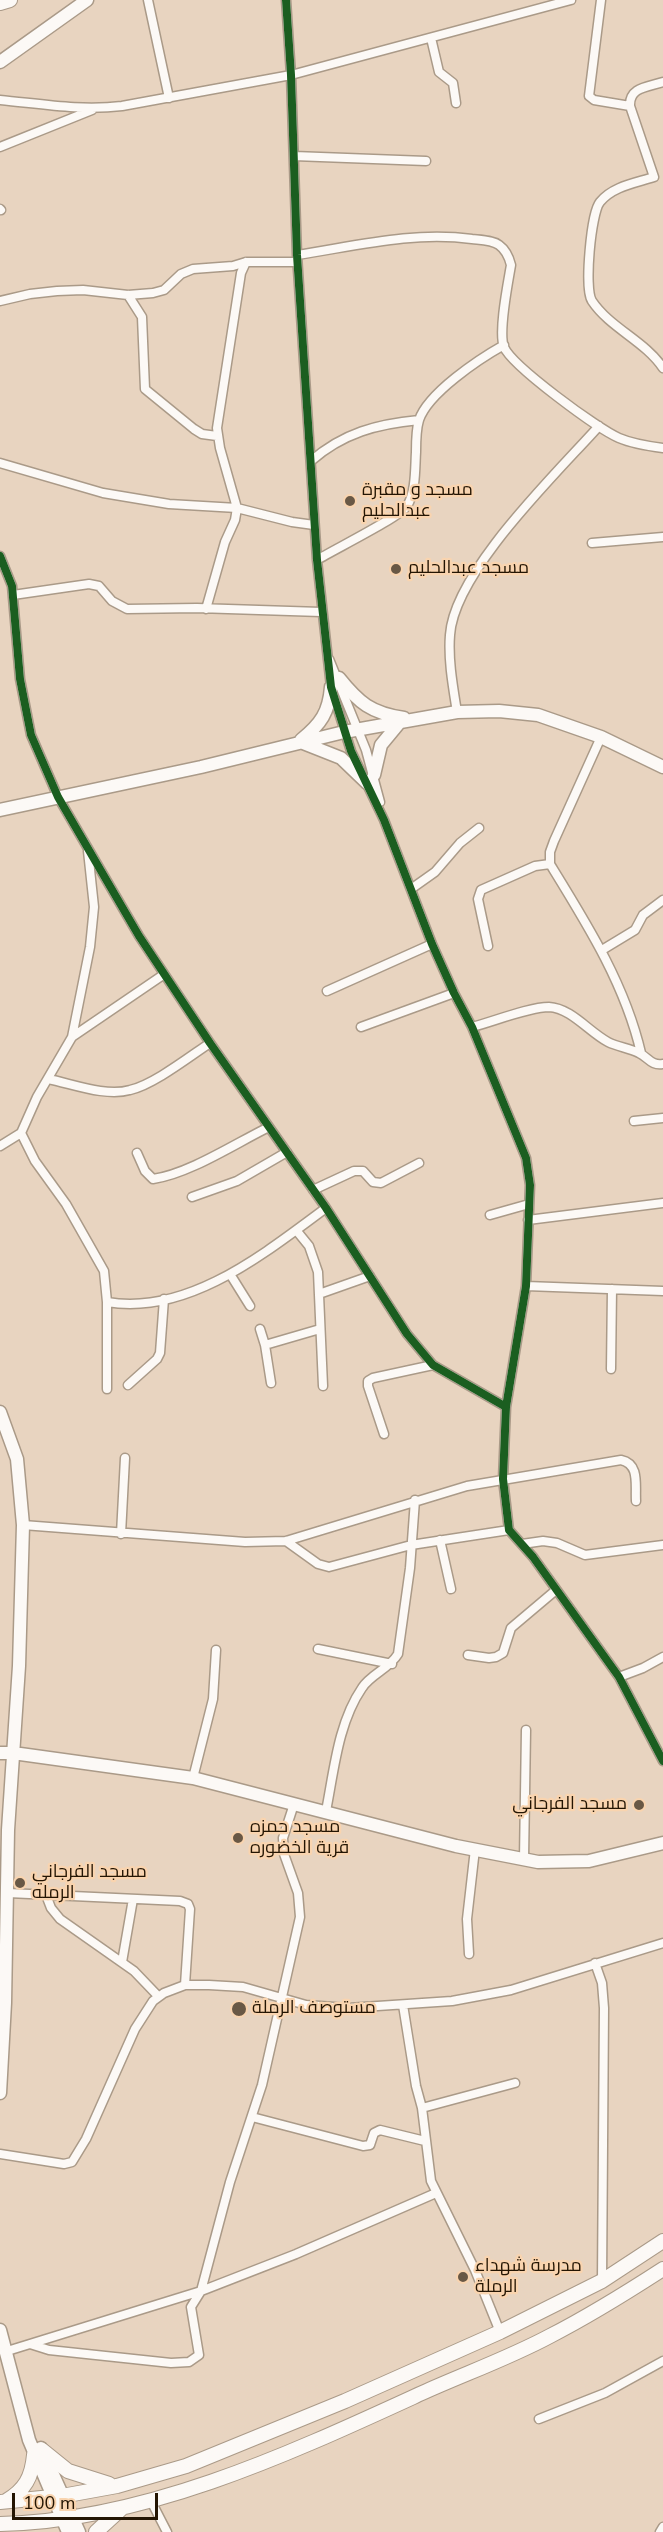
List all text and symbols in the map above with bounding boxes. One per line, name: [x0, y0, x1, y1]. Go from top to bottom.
place label: مسجد و مقبرة عبدالحليم: [362, 480, 473, 522]
marker: مسجد و مقبرة عبدالحليم: [343, 494, 357, 508]
place label: مسجد عبدالحليم: [408, 558, 529, 580]
marker: مسجد عبدالحليم: [389, 562, 403, 576]
place label: مسجد الفرجاني: [512, 1794, 627, 1816]
marker: مسجد الفرجاني: [632, 1798, 646, 1812]
place label: مسجد حمزه قرية الخضوره: [250, 1817, 349, 1860]
marker: مسجد حمزه قرية الخضوره: [231, 1831, 245, 1845]
place label: مسجد الفرجاني الرمله: [32, 1862, 147, 1904]
marker: مسجد الفرجاني الرمله: [13, 1876, 27, 1890]
place label: مستوصف الرملة: [252, 1998, 376, 2020]
marker: مستوصف الرملة: [230, 2000, 248, 2018]
place label: مدرسة شهداء الرملة: [475, 2256, 582, 2298]
marker: مدرسة شهداء الرملة: [456, 2270, 470, 2284]
scale bar: [15, 2481, 160, 2519]
text: 100 m: [23, 2491, 75, 2515]

